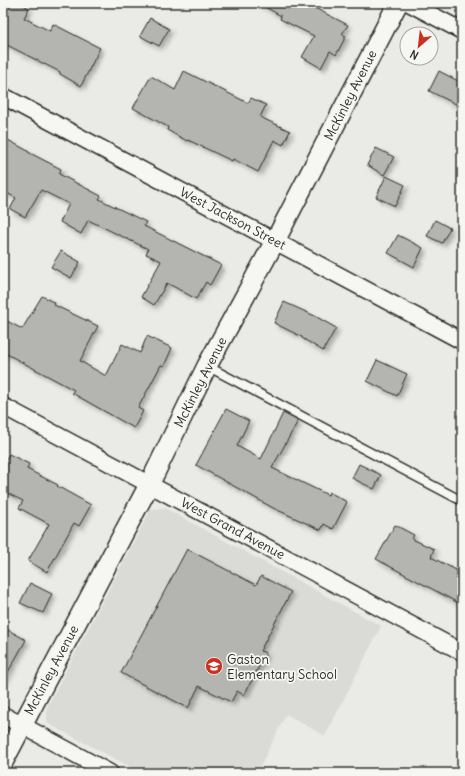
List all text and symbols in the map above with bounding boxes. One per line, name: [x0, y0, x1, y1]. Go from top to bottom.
north arrow: [399, 26, 439, 66]
street label: McKinley Avenue: [320, 47, 381, 143]
text: N: [408, 47, 421, 63]
street label: West Jackson Street: [177, 183, 289, 254]
street label: McKinley Avenue: [170, 334, 231, 430]
street label: West Grand Avenue: [178, 494, 288, 563]
street label: McKinley Avenue: [21, 622, 82, 718]
place label: Gaston Elementary School: [227, 651, 337, 683]
school or university icon: Gaston Elementary School: [204, 656, 224, 676]

